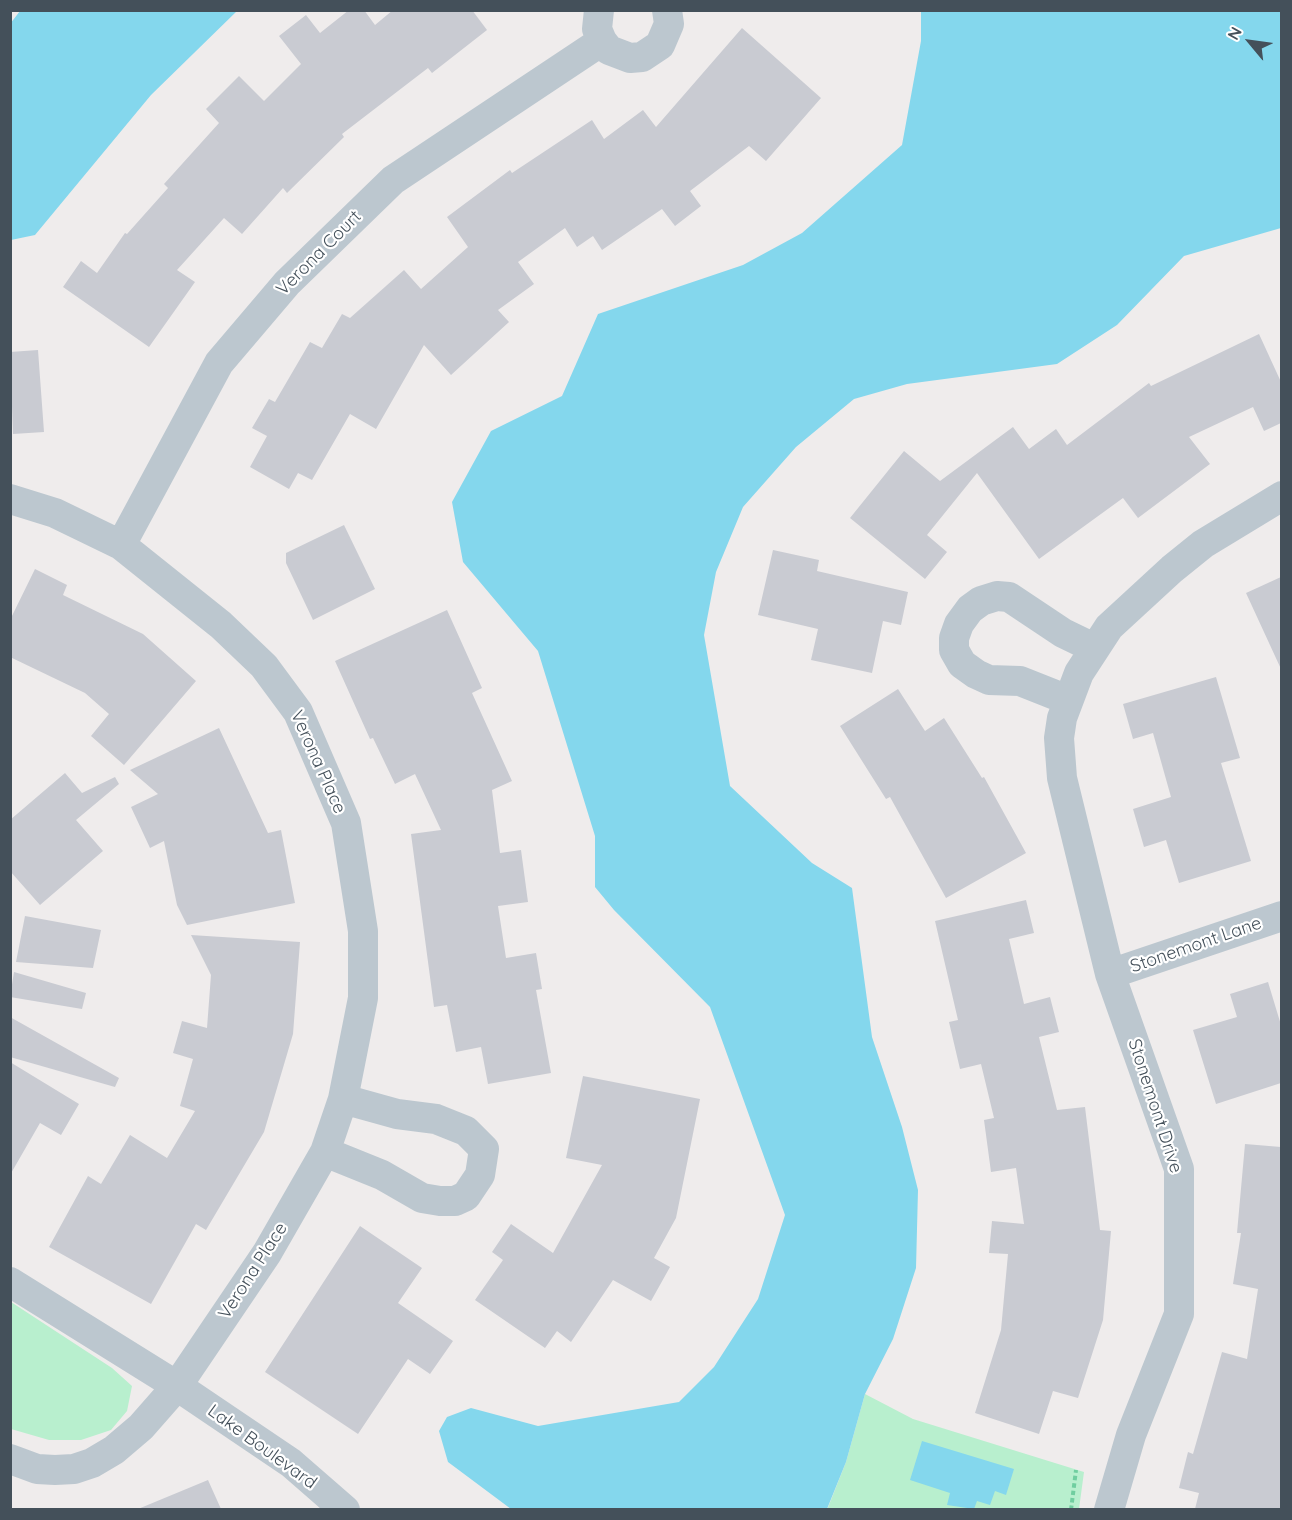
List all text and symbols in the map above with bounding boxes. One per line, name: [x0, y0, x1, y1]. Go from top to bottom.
north arrow: [1220, 12, 1280, 72]
text: N: [1223, 23, 1246, 43]
street label: Verona Court: [272, 206, 366, 300]
street label: Verona Place: [286, 707, 350, 817]
street label: Stonemont Lane: [1128, 912, 1264, 978]
street label: Stonemont Drive: [1123, 1036, 1187, 1176]
street label: Verona Place: [214, 1219, 292, 1323]
street label: Lake Boulevard: [203, 1400, 321, 1494]

